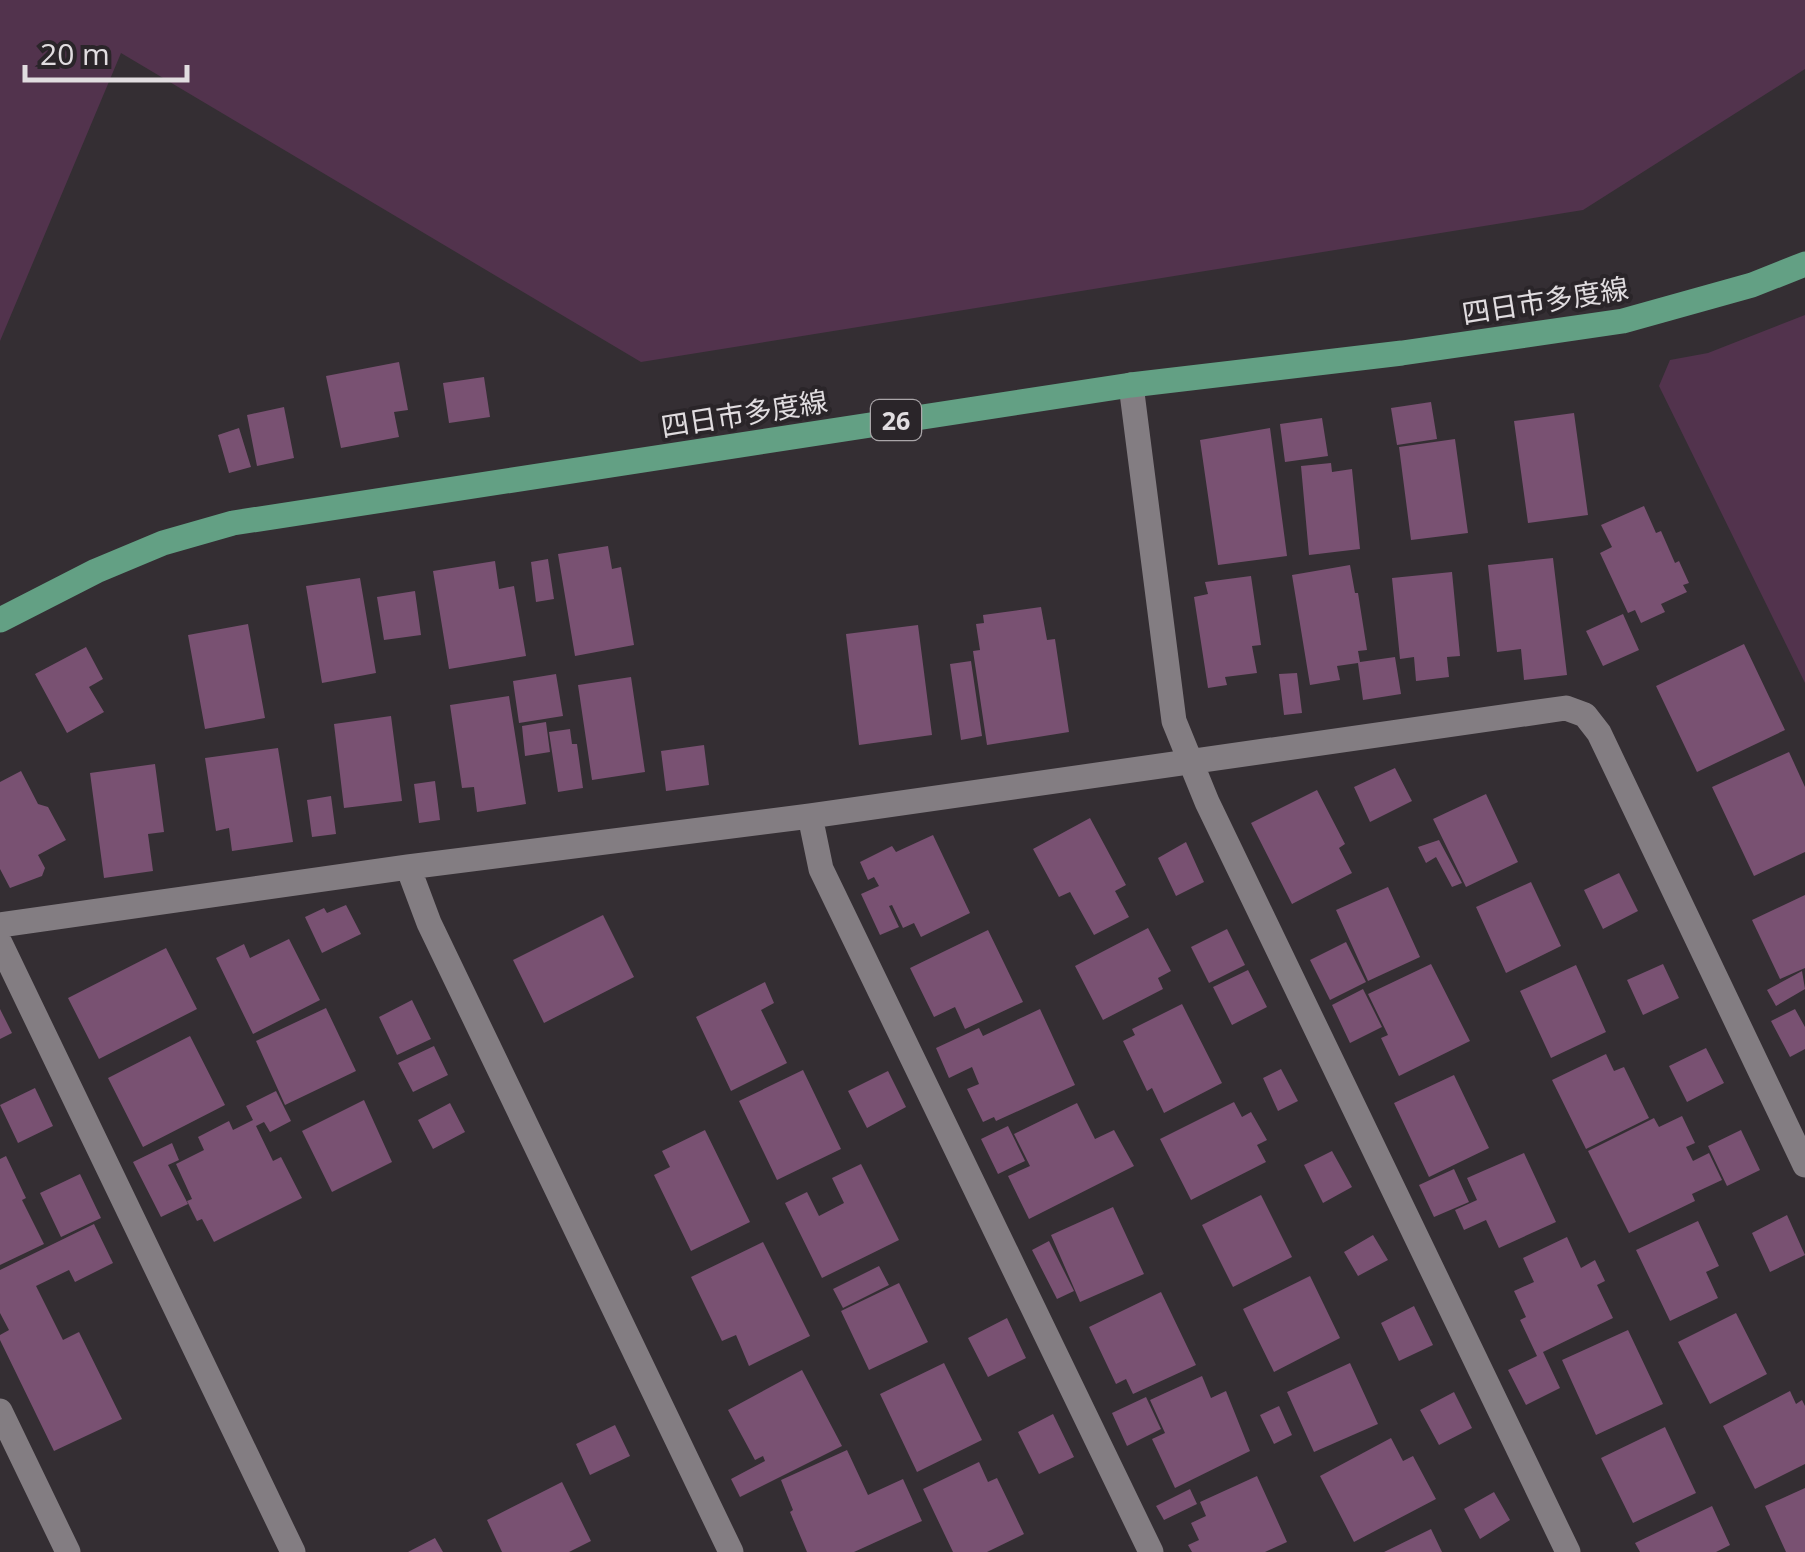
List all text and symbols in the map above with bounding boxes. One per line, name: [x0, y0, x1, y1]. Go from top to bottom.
scale bar: [25, 20, 188, 82]
text: 20 m: [40, 33, 110, 74]
street label: 四日市多度線: [1459, 268, 1631, 332]
street label: 四日市多度線: [658, 381, 830, 445]
road number: 26: [871, 400, 921, 440]

